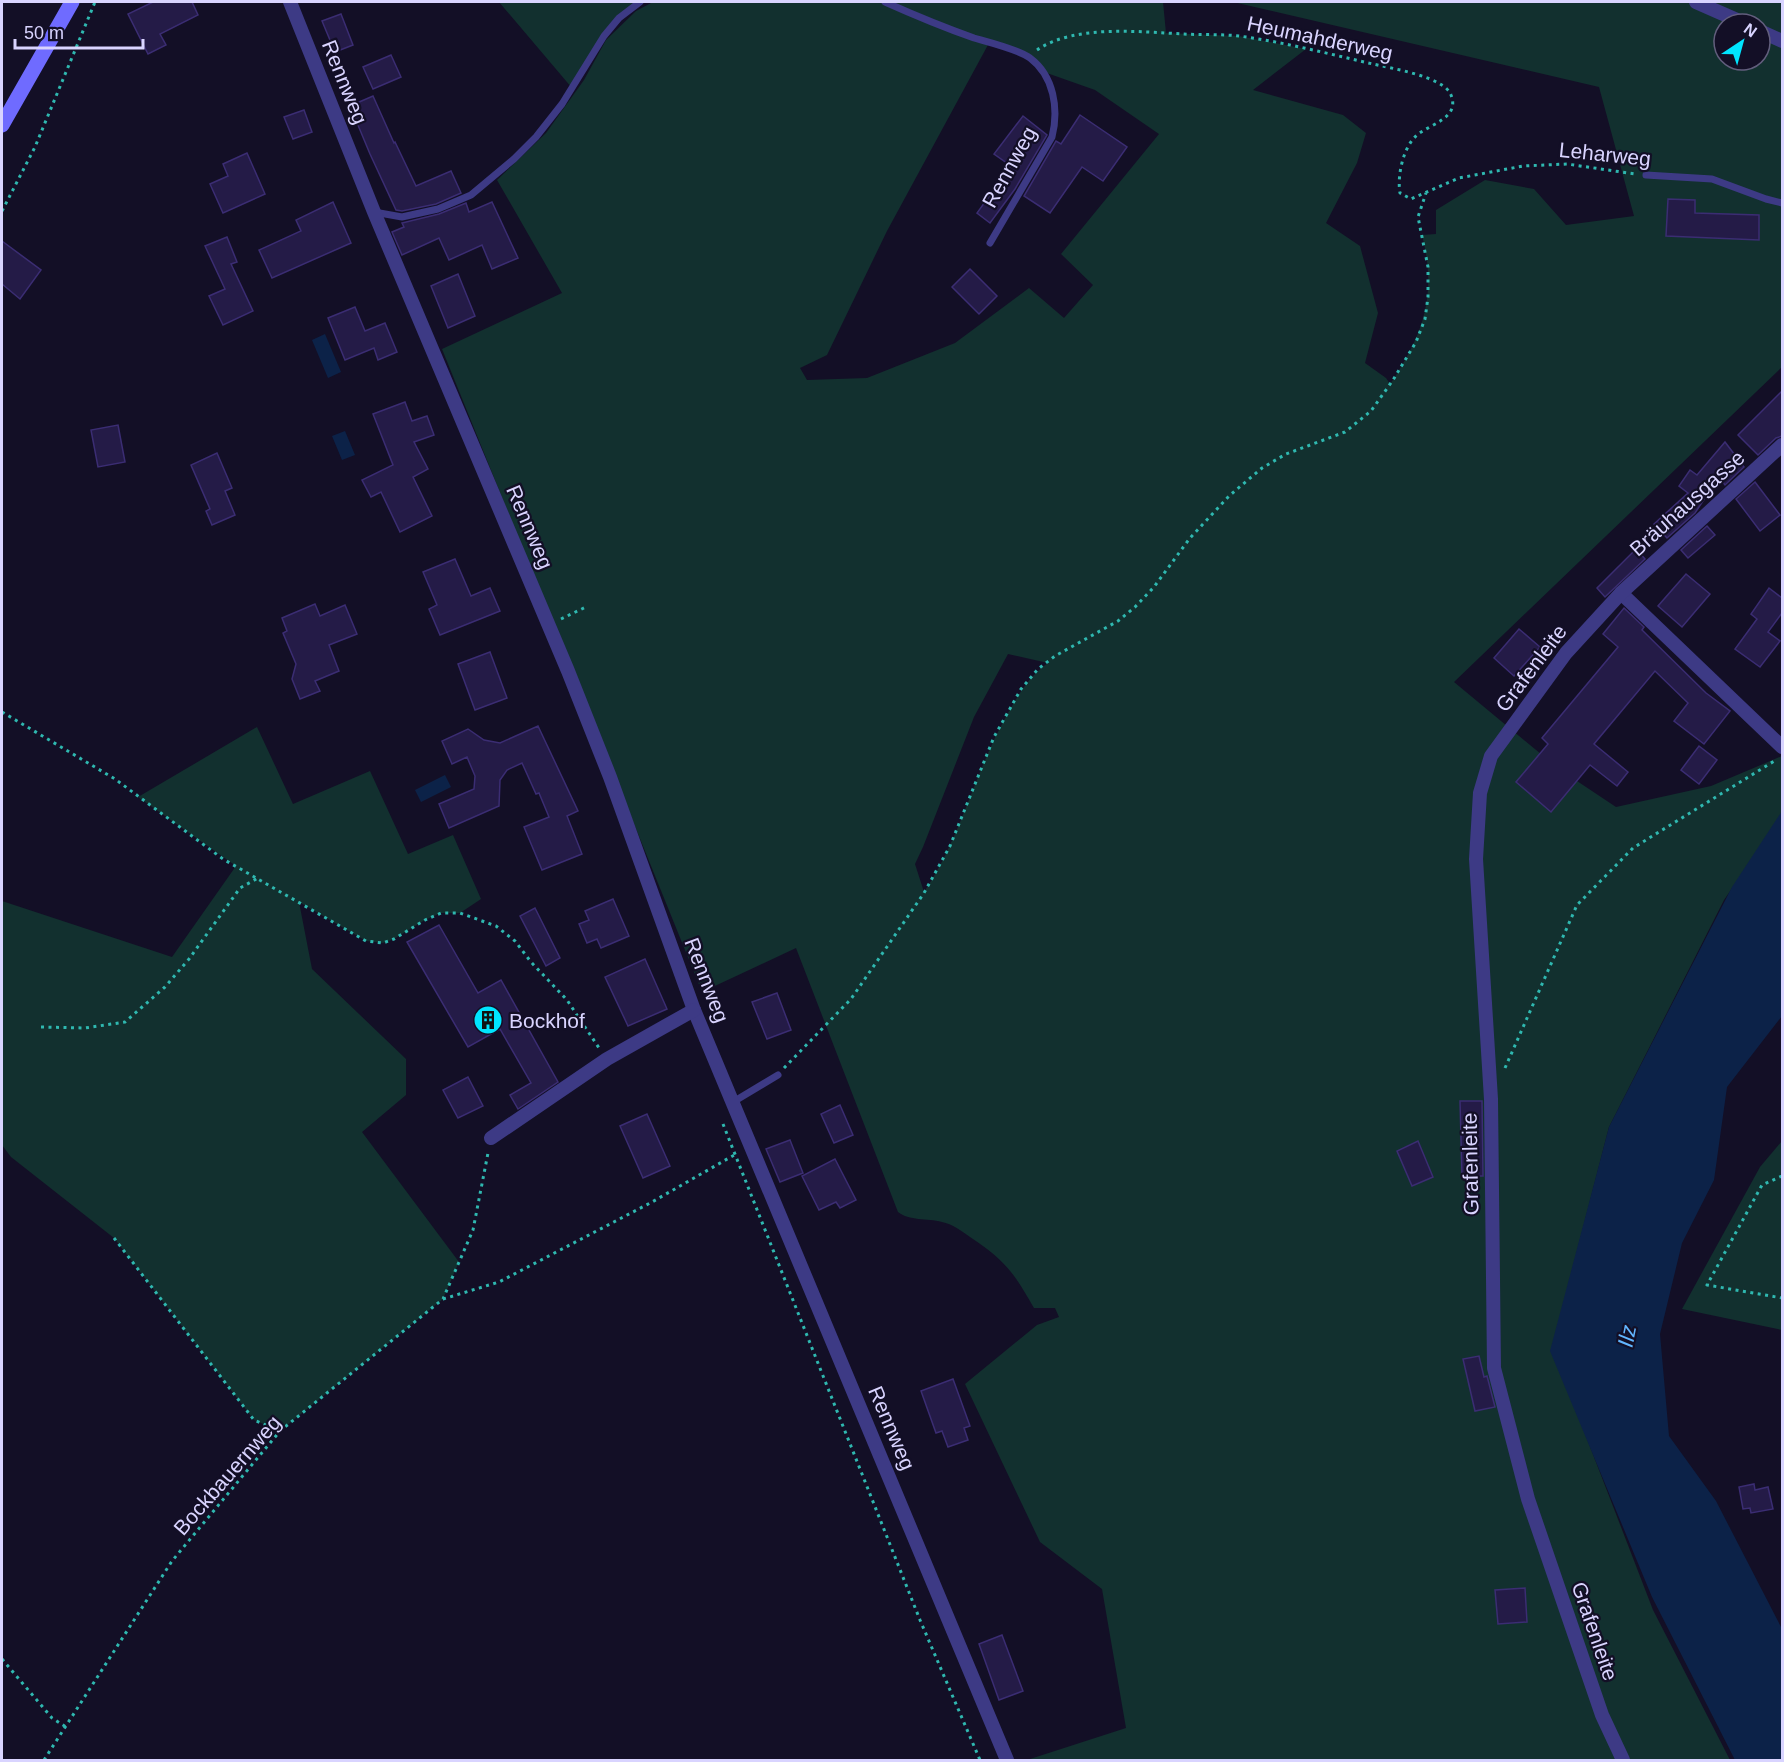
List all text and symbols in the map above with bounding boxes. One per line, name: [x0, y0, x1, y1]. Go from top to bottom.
street label: Heumahderweg: [1245, 11, 1395, 65]
scale bar: [15, 12, 142, 50]
north arrow: [1712, 12, 1772, 72]
text: N: [1741, 20, 1760, 41]
text: 50 m: [24, 23, 64, 43]
street label: Rennweg: [318, 37, 372, 127]
street label: Rennweg: [977, 123, 1041, 211]
street label: Leharweg: [1558, 138, 1652, 170]
street label: Bräuhausgasse: [1625, 446, 1749, 560]
street label: Rennweg: [502, 482, 558, 572]
street label: Grafenleite: [1491, 620, 1571, 716]
street label: Rennweg: [680, 934, 734, 1026]
building icon: Bockhof: [472, 1004, 504, 1036]
place label: Bockhof: [509, 1009, 585, 1032]
street label: Grafenleite: [1458, 1112, 1482, 1216]
water label: Ilz: [1613, 1323, 1641, 1349]
street label: Rennweg: [864, 1383, 920, 1473]
street label: Bockbauernweg: [169, 1411, 285, 1539]
street label: Grafenleite: [1567, 1579, 1623, 1683]

